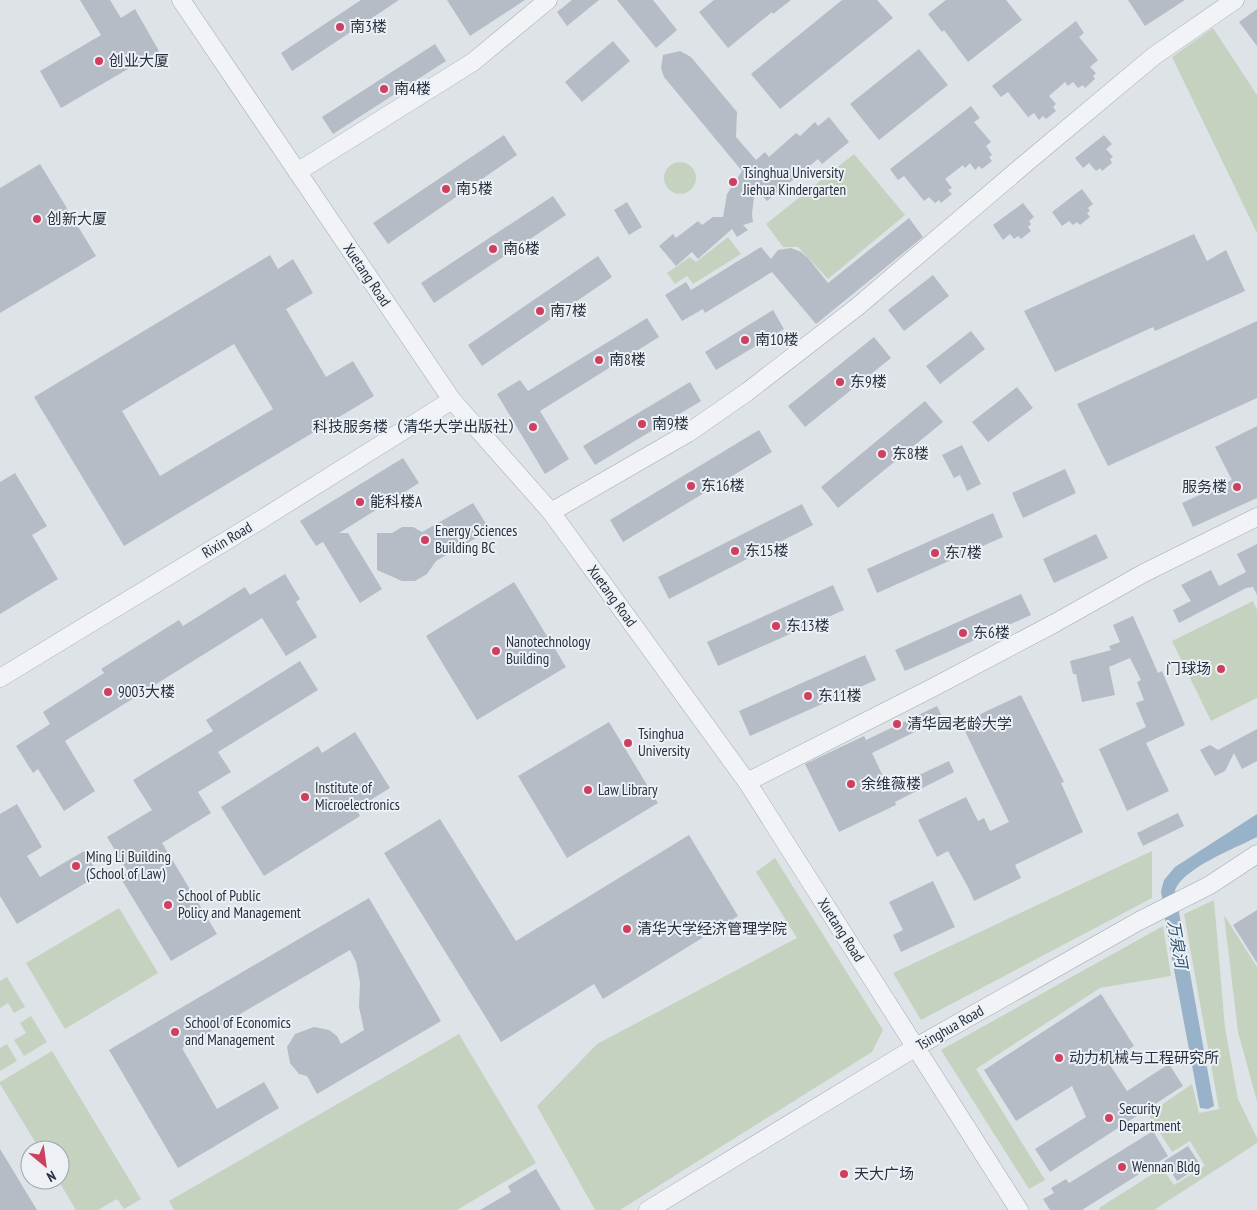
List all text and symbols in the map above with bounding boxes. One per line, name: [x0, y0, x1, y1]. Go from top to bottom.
place label: 南3楼: [350, 17, 387, 36]
marker: 南3楼: [334, 21, 346, 33]
place label: 创业大厦: [109, 51, 169, 70]
marker: 创业大厦: [93, 55, 105, 67]
place label: 南4楼: [394, 79, 431, 98]
marker: 南4楼: [378, 83, 390, 95]
place label: Tsinghua University Jiehua Kindergarten: [742, 163, 846, 199]
marker: Tsinghua University Jiehua Kindergarten: [727, 176, 739, 188]
place label: 南5楼: [456, 179, 493, 198]
marker: 南5楼: [440, 183, 452, 195]
place label: 创新大厦: [47, 209, 107, 228]
marker: 创新大厦: [31, 213, 43, 225]
place label: 南6楼: [503, 239, 540, 258]
street label: Xuetang Road: [339, 240, 395, 310]
marker: 南6楼: [487, 243, 499, 255]
place label: 南7楼: [550, 301, 587, 320]
marker: 南7楼: [534, 305, 546, 317]
place label: 南10楼: [755, 330, 799, 349]
marker: 南10楼: [739, 334, 751, 346]
place label: 南8楼: [609, 350, 646, 369]
marker: 南8楼: [593, 354, 605, 366]
place label: 东9楼: [850, 372, 887, 391]
marker: 东9楼: [834, 376, 846, 388]
place label: 南9楼: [652, 414, 689, 433]
place label: 科技服务楼（清华大学出版社）: [313, 417, 523, 436]
marker: 南9楼: [636, 418, 648, 430]
marker: 科技服务楼（清华大学出版社）: [527, 421, 539, 433]
place label: 东8楼: [892, 444, 929, 463]
marker: 东8楼: [876, 448, 888, 460]
place label: 东16楼: [701, 476, 745, 495]
place label: 服务楼: [1182, 477, 1227, 496]
marker: 东16楼: [685, 480, 697, 492]
marker: 服务楼: [1231, 481, 1243, 493]
place label: 能科楼A: [370, 492, 423, 511]
marker: 能科楼A: [354, 496, 366, 508]
street label: Rixin Road: [198, 517, 255, 562]
place label: Energy Sciences Building BC: [435, 521, 517, 557]
marker: Energy Sciences Building BC: [419, 534, 431, 546]
place label: 东15楼: [745, 541, 789, 560]
place label: 东7楼: [945, 543, 982, 562]
marker: 东15楼: [729, 545, 741, 557]
marker: 东7楼: [929, 547, 941, 559]
street label: Xuetang Road: [584, 561, 641, 630]
place label: 东13楼: [786, 616, 830, 635]
marker: 东13楼: [770, 620, 782, 632]
place label: 东6楼: [973, 623, 1010, 642]
marker: 东6楼: [957, 627, 969, 639]
place label: Nanotechnology Building: [506, 632, 591, 668]
marker: Nanotechnology Building: [490, 645, 502, 657]
place label: 门球场: [1166, 659, 1211, 678]
marker: 门球场: [1215, 663, 1227, 675]
place label: 9003大楼: [118, 682, 175, 701]
marker: 9003大楼: [102, 686, 114, 698]
place label: 东11楼: [818, 686, 862, 705]
marker: 东11楼: [802, 690, 814, 702]
place label: 清华园老龄大学: [907, 714, 1012, 733]
marker: 清华园老龄大学: [891, 718, 903, 730]
place label: Tsinghua University: [638, 724, 690, 760]
marker: Tsinghua University: [622, 737, 634, 749]
place label: 余维薇楼: [861, 774, 921, 793]
place label: Institute of Microelectronics: [315, 778, 400, 814]
marker: 余维薇楼: [845, 778, 857, 790]
place label: Law Library: [598, 780, 658, 799]
marker: Law Library: [582, 784, 594, 796]
marker: Institute of Microelectronics: [299, 791, 311, 803]
place label: Ming Li Building (School of Law): [86, 847, 171, 883]
marker: Ming Li Building (School of Law): [70, 860, 82, 872]
place label: School of Public Policy and Management: [178, 886, 301, 922]
street label: Xuetang Road: [814, 894, 869, 965]
marker: School of Public Policy and Management: [162, 899, 174, 911]
place label: 清华大学经济管理学院: [637, 919, 787, 938]
water label: 万泉河: [1164, 919, 1193, 972]
marker: 清华大学经济管理学院: [621, 923, 633, 935]
street label: Tsinghua Road: [913, 1001, 987, 1054]
place label: School of Economics and Management: [185, 1013, 291, 1049]
marker: School of Economics and Management: [169, 1026, 181, 1038]
place label: 动力机械与工程研究所: [1069, 1048, 1219, 1067]
marker: 动力机械与工程研究所: [1053, 1052, 1065, 1064]
place label: Security Department: [1119, 1099, 1181, 1135]
marker: Security Department: [1103, 1112, 1115, 1124]
north arrow: [20, 1140, 70, 1190]
place label: Wennan Bldg: [1132, 1157, 1200, 1176]
marker: Wennan Bldg: [1116, 1161, 1128, 1173]
place label: 天大广场: [854, 1164, 914, 1183]
text: N: [44, 1167, 59, 1186]
marker: 天大广场: [838, 1168, 850, 1180]

